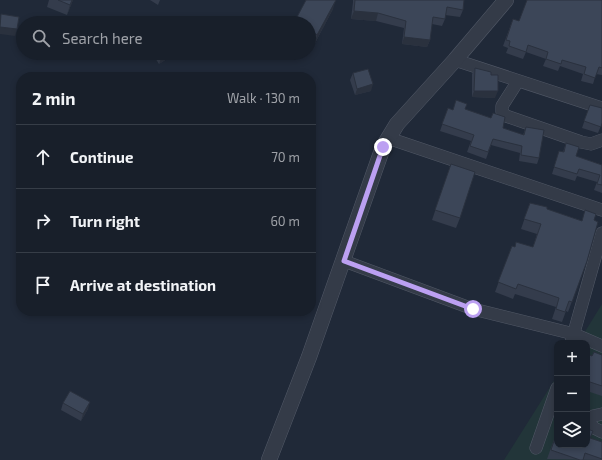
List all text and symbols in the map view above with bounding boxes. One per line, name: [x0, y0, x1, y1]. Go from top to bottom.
search box: [16, 16, 316, 60]
icon: search: [30, 27, 52, 49]
text: Search here: [62, 29, 143, 47]
text: 2 min: [32, 88, 75, 108]
text: Walk · 130 m: [227, 90, 300, 106]
route end: [374, 138, 392, 156]
icon: ahead: [32, 146, 54, 168]
text: Continue: [70, 148, 133, 166]
text: 70 m: [271, 149, 300, 165]
icon: right: [32, 210, 54, 232]
text: Turn right: [70, 212, 140, 230]
text: 60 m: [270, 213, 300, 229]
icon: arrive: [32, 274, 54, 296]
text: Arrive at destination: [70, 276, 216, 294]
route start: [464, 300, 482, 318]
map controls: [554, 340, 590, 448]
button: +: [554, 340, 590, 376]
button: −: [554, 376, 590, 412]
button: layers: [554, 412, 590, 448]

